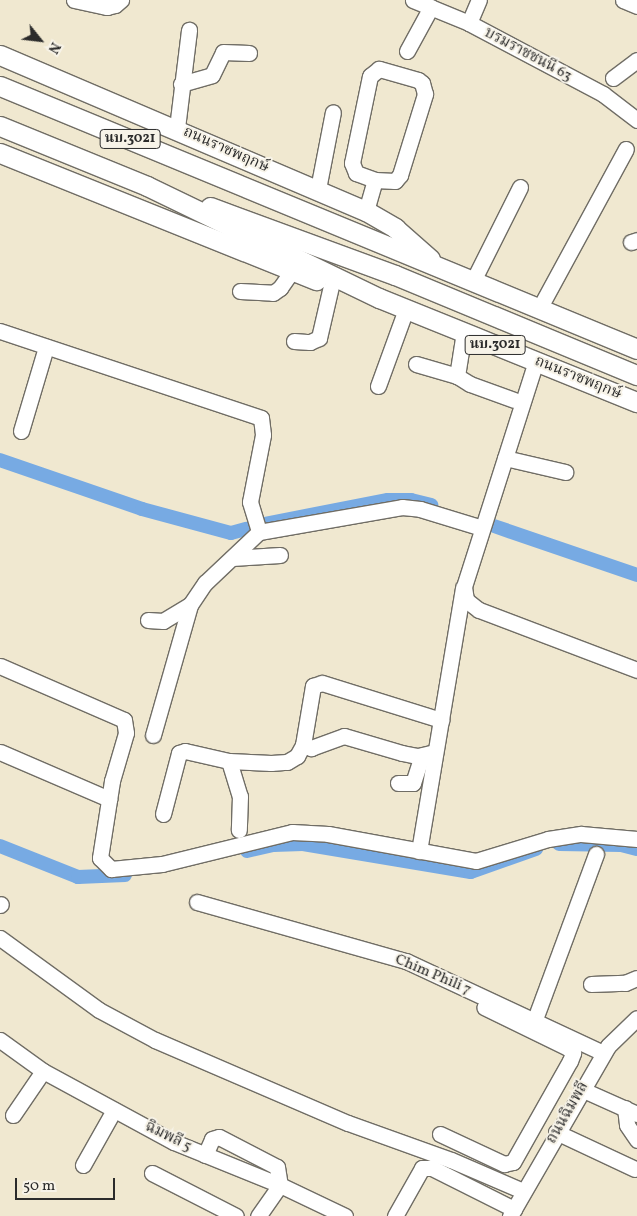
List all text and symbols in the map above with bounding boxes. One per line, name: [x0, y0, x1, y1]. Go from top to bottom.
north arrow: [15, 15, 65, 65]
street label: บรมราชชนนี 63: [481, 24, 575, 86]
text: N: [43, 38, 64, 57]
street label: ถนนราชพฤกษ์: [180, 123, 272, 177]
road number: นบ.3021: [99, 128, 161, 150]
road number: นบ.3021: [464, 334, 526, 356]
street label: ถนนราชพฤกษ์: [532, 352, 624, 404]
street label: Chim Phili 7: [392, 951, 474, 999]
street label: ถนนฉิมพลี: [543, 1079, 593, 1147]
street label: ฉิมพลี 5: [142, 1118, 194, 1156]
scale bar: [18, 1168, 118, 1200]
text: 50 m: [23, 1176, 55, 1197]

